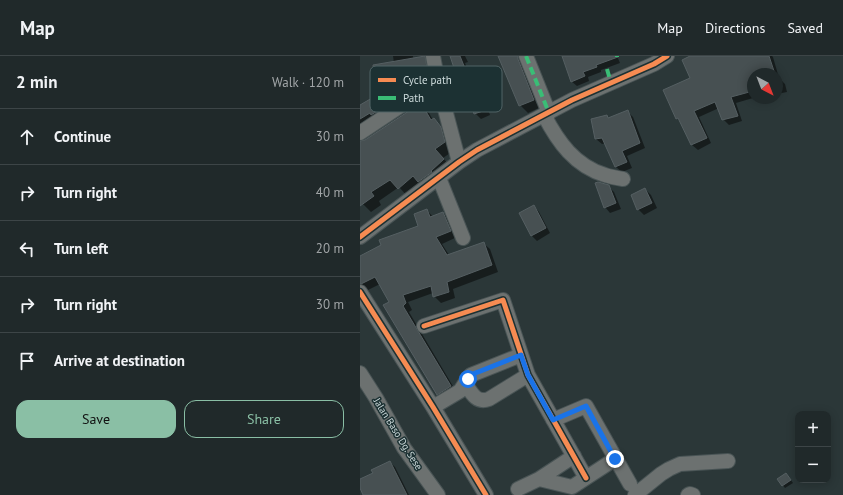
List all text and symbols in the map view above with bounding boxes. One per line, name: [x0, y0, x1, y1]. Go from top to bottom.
text: Map: [20, 16, 55, 40]
text: Map: [657, 19, 683, 37]
text: Directions: [705, 19, 765, 37]
text: Saved: [787, 19, 823, 37]
legend: [370, 66, 502, 112]
north arrow: [747, 68, 783, 104]
text: 2 min: [16, 71, 57, 93]
text: Cycle path: [403, 73, 452, 87]
text: Walk · 120 m: [272, 74, 344, 91]
text: Path: [403, 91, 424, 105]
icon: ahead: [16, 126, 38, 148]
text: Continue: [54, 127, 111, 146]
text: 30 m: [316, 128, 344, 145]
icon: right: [16, 182, 38, 204]
text: Turn right: [54, 183, 117, 202]
text: 40 m: [316, 184, 344, 201]
icon: left: [16, 238, 38, 260]
text: Turn left: [54, 239, 108, 258]
text: 20 m: [316, 240, 344, 257]
icon: right: [16, 294, 38, 316]
text: Turn right: [54, 295, 117, 314]
text: 30 m: [316, 296, 344, 313]
icon: arrive: [16, 350, 38, 372]
text: Arrive at destination: [54, 351, 185, 370]
route start: [459, 370, 477, 388]
street label: Jalan Baso Dg. Sese: [370, 395, 425, 472]
button: Save: [16, 400, 176, 438]
button: Share: [184, 400, 344, 438]
map controls: [795, 411, 831, 483]
button: +: [795, 411, 831, 447]
button: −: [795, 447, 831, 483]
route end: [606, 450, 624, 468]

